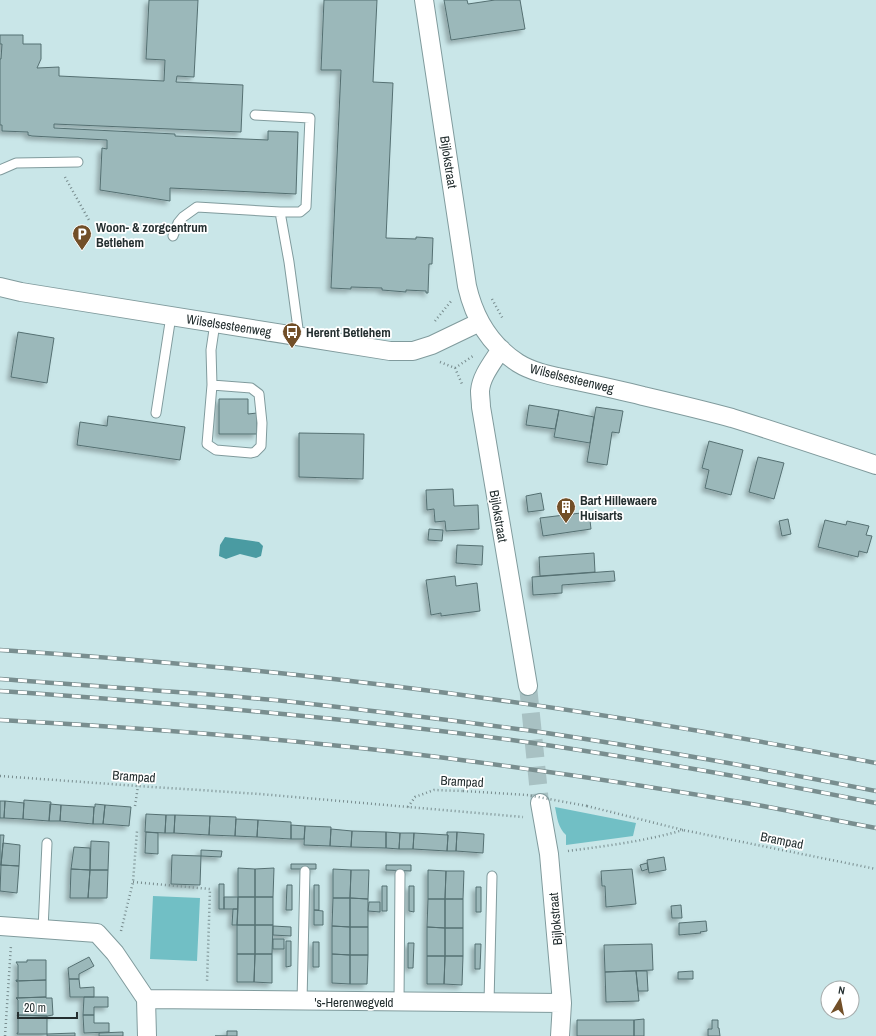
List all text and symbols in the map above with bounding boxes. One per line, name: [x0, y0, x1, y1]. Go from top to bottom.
street label: Bijlokstraat: [436, 135, 461, 189]
place label: Woon- & zorgcentrum Betlehem: [96, 219, 207, 251]
parking icon: Woon- & zorgcentrum Betlehem: [71, 223, 93, 251]
street label: Wilselsesteenweg: [185, 310, 273, 341]
bus stop icon: Herent Betlehem: [281, 321, 303, 349]
place label: Herent Betlehem: [306, 324, 391, 341]
street label: Wilselsesteenweg: [528, 360, 616, 397]
street label: Bijlokstraat: [486, 489, 511, 544]
place label: Bart Hillewaere Huisarts: [580, 492, 657, 524]
building icon: Bart Hillewaere Huisarts: [555, 496, 577, 524]
street label: Brampad: [112, 767, 156, 786]
street label: Brampad: [440, 772, 484, 791]
street label: Brampad: [759, 828, 805, 853]
street label: Bijlokstraat: [545, 892, 566, 946]
north arrow: [820, 980, 860, 1020]
text: N: [837, 983, 846, 998]
scale bar: [18, 994, 77, 1020]
street label: 's-Herenwegveld: [314, 994, 394, 1011]
text: 20 m: [24, 1000, 46, 1016]

